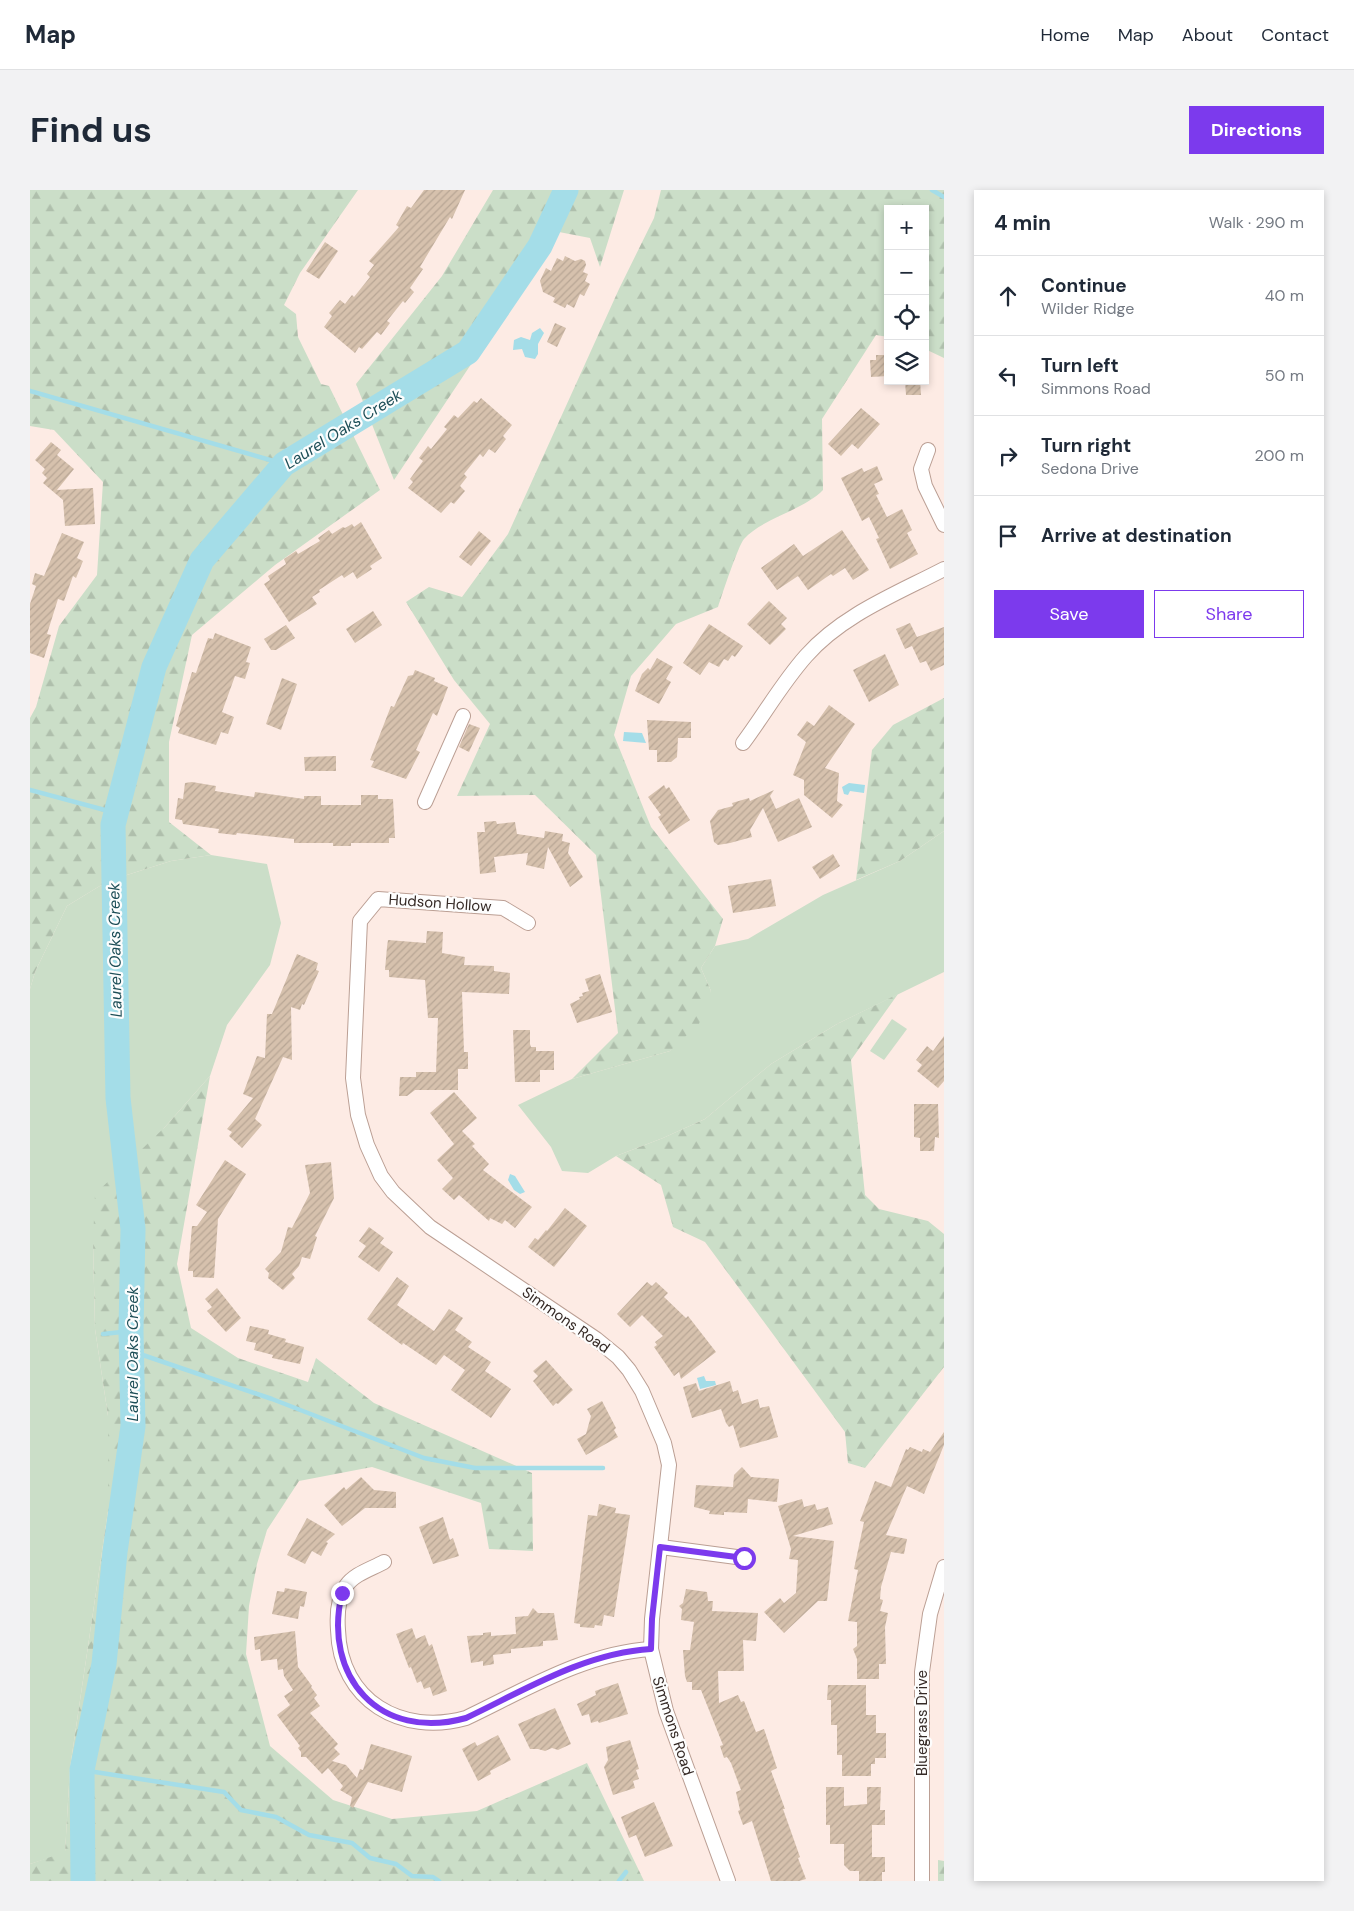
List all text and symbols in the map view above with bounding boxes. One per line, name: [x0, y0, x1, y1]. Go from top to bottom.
text: Map: [25, 19, 76, 50]
text: Home: [1040, 23, 1090, 47]
text: Map: [1118, 23, 1154, 47]
text: About: [1182, 23, 1233, 47]
text: Contact: [1261, 23, 1329, 47]
button: Directions: [1189, 106, 1324, 154]
text: Find us: [30, 107, 152, 153]
map controls: [884, 205, 929, 385]
button: +: [884, 205, 929, 250]
text: 4 min: [994, 209, 1051, 237]
text: Walk · 290 m: [1209, 212, 1304, 233]
button: −: [884, 250, 929, 295]
text: Continue: [1041, 273, 1127, 298]
icon: ahead: [994, 282, 1022, 310]
text: 40 m: [1265, 285, 1304, 306]
button: locate: [884, 295, 929, 340]
text: Wilder Ridge: [1041, 298, 1134, 319]
button: layers: [884, 340, 929, 385]
text: Turn left: [1041, 353, 1119, 378]
icon: left: [994, 362, 1022, 390]
text: 50 m: [1265, 365, 1304, 386]
text: Simmons Road: [1041, 378, 1151, 399]
water label: Laurel Oaks Creek: [280, 384, 406, 474]
text: Turn right: [1041, 433, 1131, 458]
icon: right: [994, 442, 1022, 470]
text: 200 m: [1255, 445, 1304, 466]
text: Sedona Drive: [1041, 458, 1139, 479]
icon: arrive: [994, 522, 1022, 550]
text: Arrive at destination: [1041, 523, 1232, 548]
button: Save: [994, 590, 1144, 638]
button: Share: [1154, 590, 1304, 638]
water label: Laurel Oaks Creek: [103, 882, 127, 1018]
street label: Hudson Hollow: [388, 889, 493, 917]
street label: Simmons Road: [518, 1282, 614, 1358]
water label: Laurel Oaks Creek: [122, 1286, 143, 1421]
route start: [733, 1547, 756, 1570]
route end: [331, 1582, 354, 1605]
street label: Bluegrass Drive: [912, 1670, 932, 1776]
street label: Simmons Road: [648, 1674, 698, 1778]

